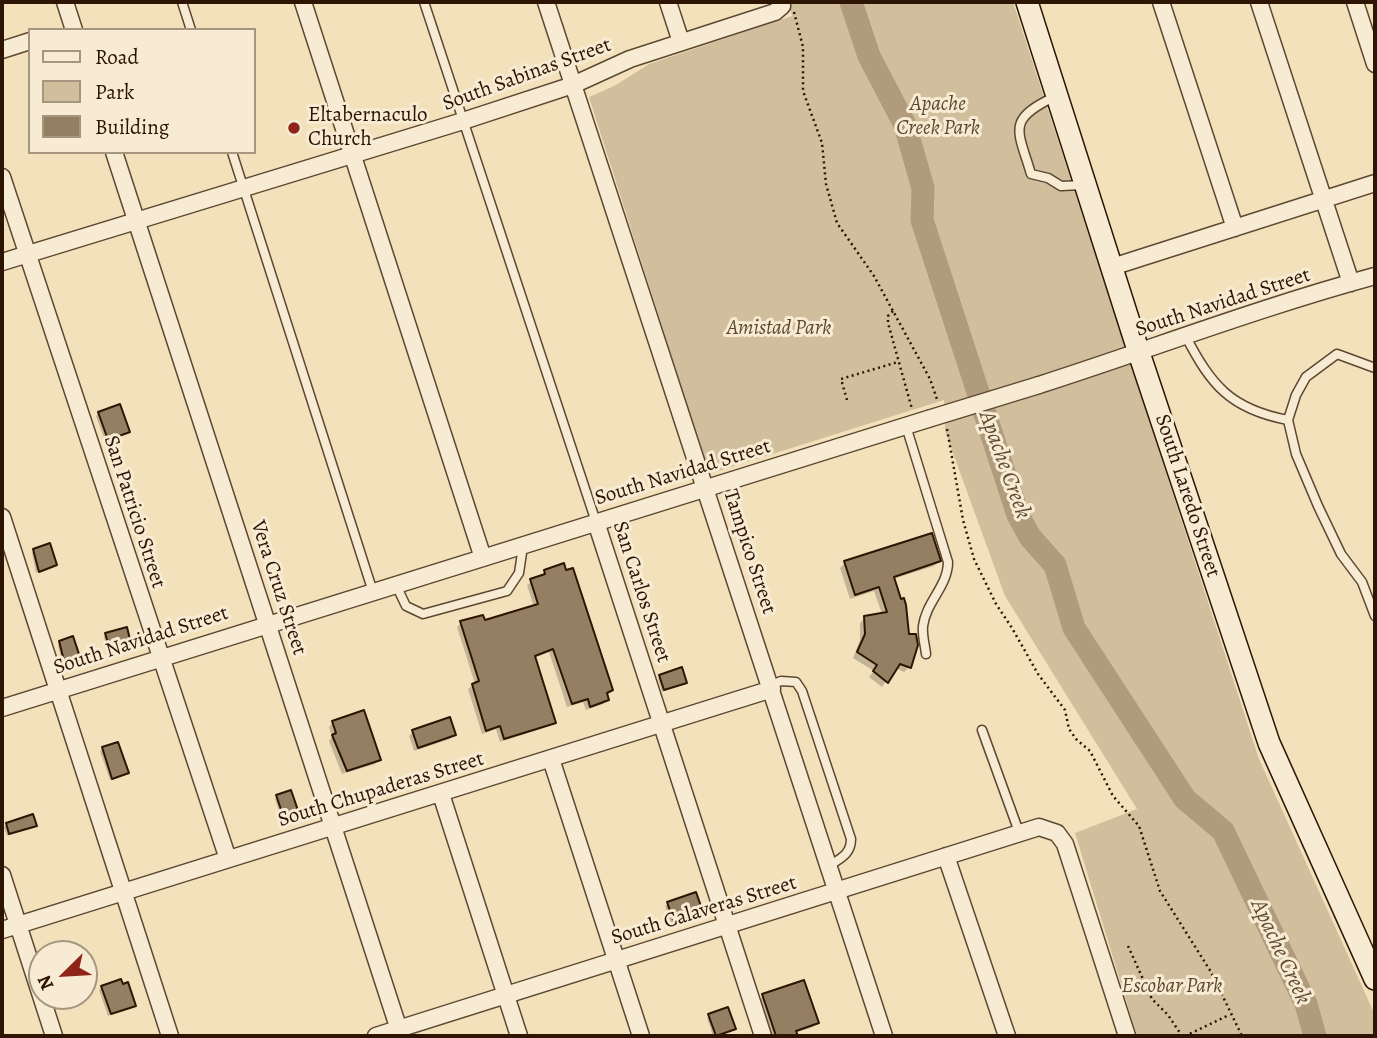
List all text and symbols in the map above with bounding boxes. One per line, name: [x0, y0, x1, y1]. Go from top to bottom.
legend: [28, 28, 256, 154]
street label: South Sabinas Street: [439, 33, 615, 117]
text: Road: [95, 43, 139, 71]
text: Park: [95, 78, 134, 106]
park label: Apache Creek Park: [896, 92, 980, 142]
place label: Eltabernaculo Church: [308, 103, 428, 153]
text: Building: [95, 113, 169, 141]
marker: Eltabernaculo Church: [286, 120, 302, 136]
street label: South Navidad Street: [1132, 263, 1314, 343]
park label: Amistad Park: [727, 316, 831, 342]
water label: Apache Creek: [972, 407, 1036, 523]
street label: South Laredo Street: [1149, 411, 1225, 581]
street label: San Patricio Street: [97, 432, 171, 592]
street label: South Navidad Street: [592, 434, 774, 512]
street label: Tampico Street: [717, 487, 781, 617]
street label: Vera Cruz Street: [244, 518, 312, 658]
street label: San Carlos Street: [606, 518, 676, 666]
street label: South Navidad Street: [50, 601, 232, 681]
street label: South Chupaderas Street: [275, 747, 487, 833]
street label: South Calaveras Street: [608, 871, 800, 951]
water label: Apache Creek: [1244, 895, 1316, 1009]
north arrow: [28, 940, 98, 1010]
text: N: [31, 971, 60, 994]
park label: Escobar Park: [1122, 974, 1222, 1000]

